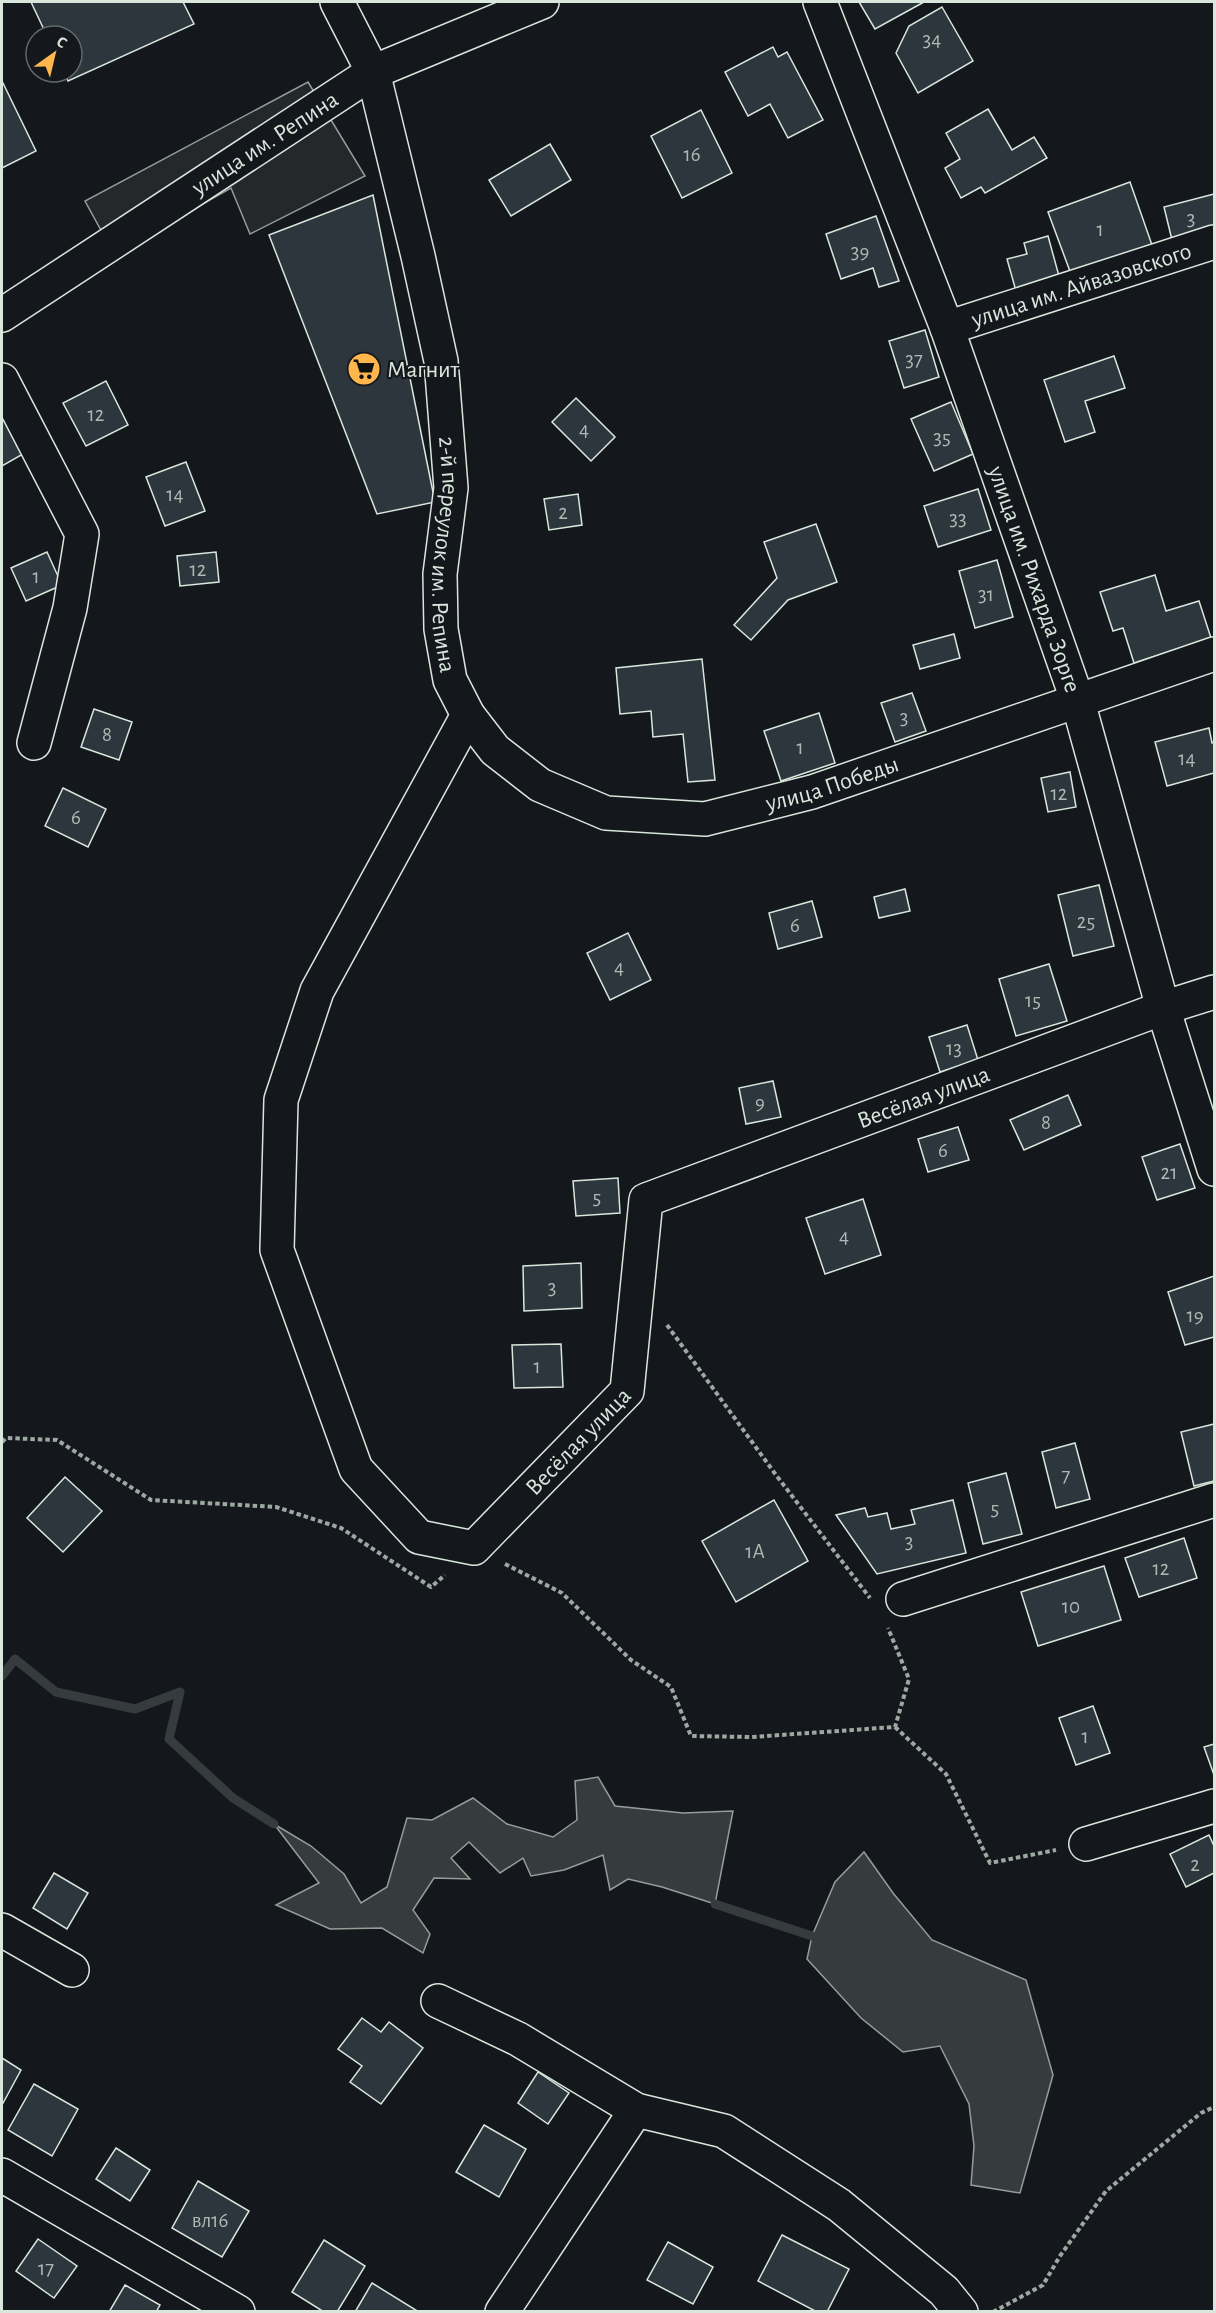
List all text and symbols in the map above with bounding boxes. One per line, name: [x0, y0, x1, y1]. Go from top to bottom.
north arrow: [24, 24, 84, 84]
house number: 34: [923, 29, 941, 50]
text: С: [54, 33, 70, 52]
street label: улица им. Репина: [187, 87, 343, 201]
house number: 16: [683, 144, 701, 165]
house number: 3: [1187, 208, 1195, 229]
house number: 1: [1096, 219, 1104, 240]
street label: улица им. Айвазовского: [968, 239, 1194, 333]
house number: 39: [851, 241, 869, 262]
house number: 37: [905, 349, 923, 370]
supermarket icon: Магнит: [346, 351, 382, 387]
place label: Магнит: [387, 358, 459, 382]
house number: 12: [88, 404, 104, 425]
house number: 4: [579, 419, 589, 440]
house number: 35: [933, 427, 951, 448]
street label: 2-й переулок им. Репина: [427, 436, 462, 675]
street label: улица им. Рихарда Зорге: [983, 462, 1085, 696]
house number: 14: [166, 484, 184, 505]
house number: 2: [558, 502, 568, 523]
house number: 33: [949, 508, 967, 529]
house number: 12: [190, 559, 206, 580]
house number: 1: [32, 566, 40, 587]
house number: 31: [978, 584, 994, 605]
house number: 3: [900, 707, 908, 728]
house number: 8: [102, 724, 112, 745]
house number: 1: [796, 737, 804, 758]
house number: 14: [1178, 748, 1196, 769]
street label: улица Победы: [763, 752, 902, 816]
house number: 12: [1051, 783, 1067, 804]
house number: 6: [71, 807, 81, 828]
house number: 25: [1077, 911, 1095, 932]
house number: 6: [790, 915, 800, 936]
house number: 4: [614, 957, 624, 978]
house number: 15: [1025, 990, 1041, 1011]
house number: 13: [946, 1038, 962, 1059]
street label: Весёлая улица: [854, 1062, 993, 1133]
house number: 9: [755, 1092, 765, 1113]
house number: 8: [1041, 1112, 1051, 1133]
house number: 6: [938, 1140, 948, 1161]
house number: 21: [1161, 1162, 1177, 1183]
house number: 5: [593, 1187, 601, 1208]
house number: 4: [839, 1226, 849, 1247]
house number: 3: [548, 1277, 556, 1298]
house number: 19: [1186, 1305, 1204, 1326]
house number: 1: [533, 1356, 541, 1377]
street label: Весёлая улица: [521, 1384, 636, 1500]
house number: 7: [1062, 1465, 1071, 1486]
house number: 5: [991, 1498, 999, 1519]
house number: 3: [905, 1531, 913, 1552]
house number: 1А: [745, 1541, 765, 1562]
house number: 12: [1153, 1558, 1169, 1579]
house number: 10: [1062, 1596, 1080, 1617]
house number: 1: [1081, 1726, 1089, 1747]
house number: 2: [1190, 1854, 1200, 1875]
house number: вл16: [192, 2210, 228, 2231]
house number: 17: [38, 2258, 54, 2279]

